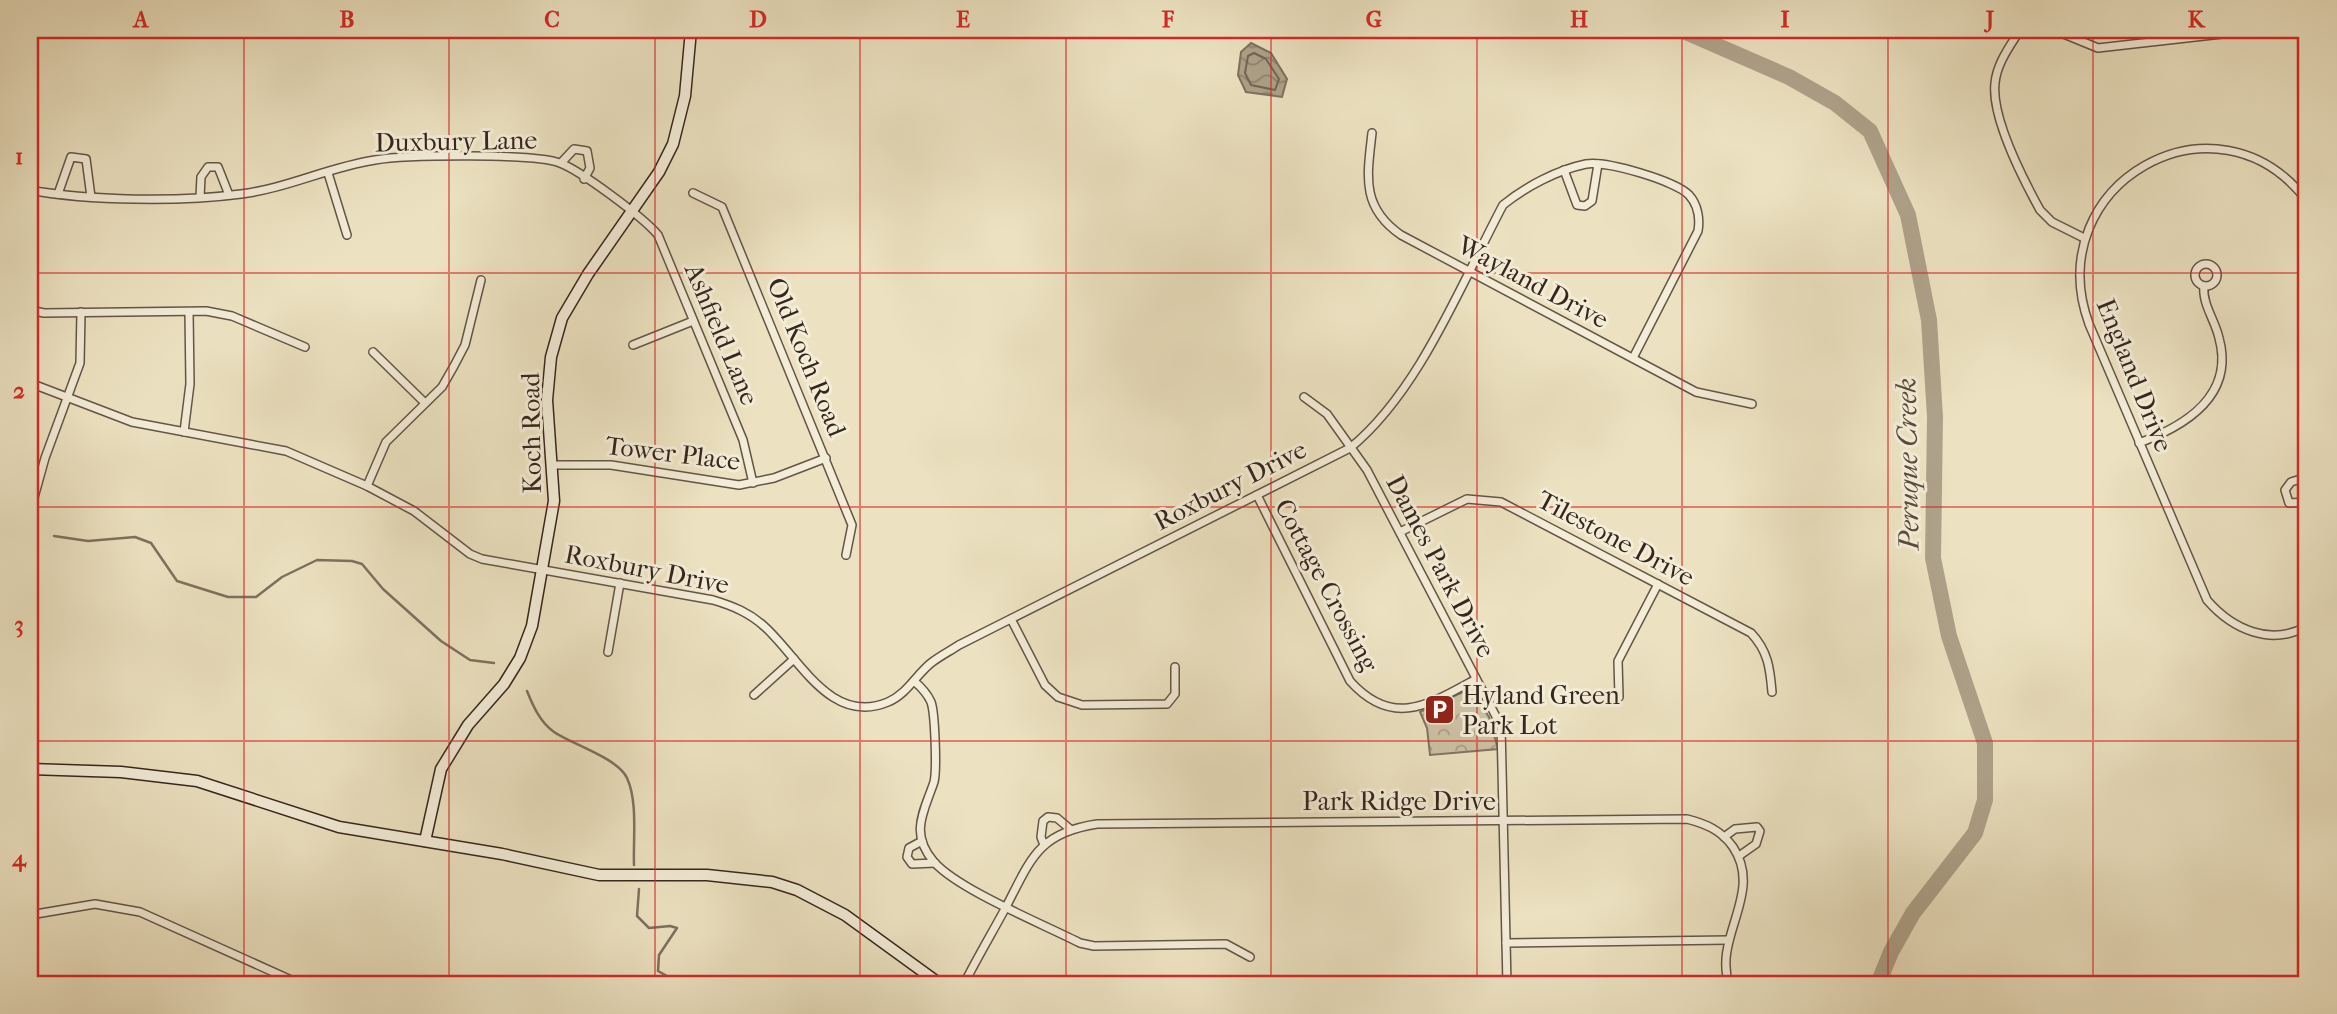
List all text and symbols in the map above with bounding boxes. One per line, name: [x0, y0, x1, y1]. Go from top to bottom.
text: A: [132, 6, 150, 33]
text: B: [340, 6, 355, 33]
text: C: [544, 6, 560, 33]
text: D: [749, 6, 767, 33]
text: E: [956, 6, 970, 33]
text: F: [1161, 6, 1175, 33]
text: G: [1366, 6, 1382, 33]
text: H: [1570, 6, 1588, 33]
text: I: [1781, 6, 1790, 33]
text: J: [1984, 6, 1995, 33]
text: K: [2188, 6, 2207, 33]
street label: Duxbury Lane: [375, 125, 538, 158]
text: 1: [15, 143, 23, 170]
street label: Wayland Drive: [1451, 229, 1614, 335]
street label: Ashfield Lane: [677, 258, 765, 410]
street label: Old Koch Road: [761, 273, 853, 442]
street label: England Drive: [2090, 294, 2179, 456]
street label: Koch Road: [515, 371, 548, 494]
text: 2: [13, 377, 25, 404]
water label: Peruque Creek: [1889, 378, 1926, 552]
street label: Tower Place: [604, 430, 742, 477]
street label: Roxbury Drive: [1149, 434, 1312, 537]
street label: Dames Park Drive: [1379, 470, 1502, 663]
street label: Tilestone Drive: [1532, 484, 1700, 593]
street label: Cottage Crossing: [1268, 494, 1386, 678]
street label: Roxbury Drive: [562, 538, 732, 601]
text: 3: [14, 611, 24, 638]
place label: Hyland Green Park Lot: [1462, 680, 1620, 741]
parking icon: Hyland Green Park Lot: [1422, 693, 1456, 727]
street label: Park Ridge Drive: [1302, 786, 1496, 817]
text: 4: [11, 845, 27, 872]

